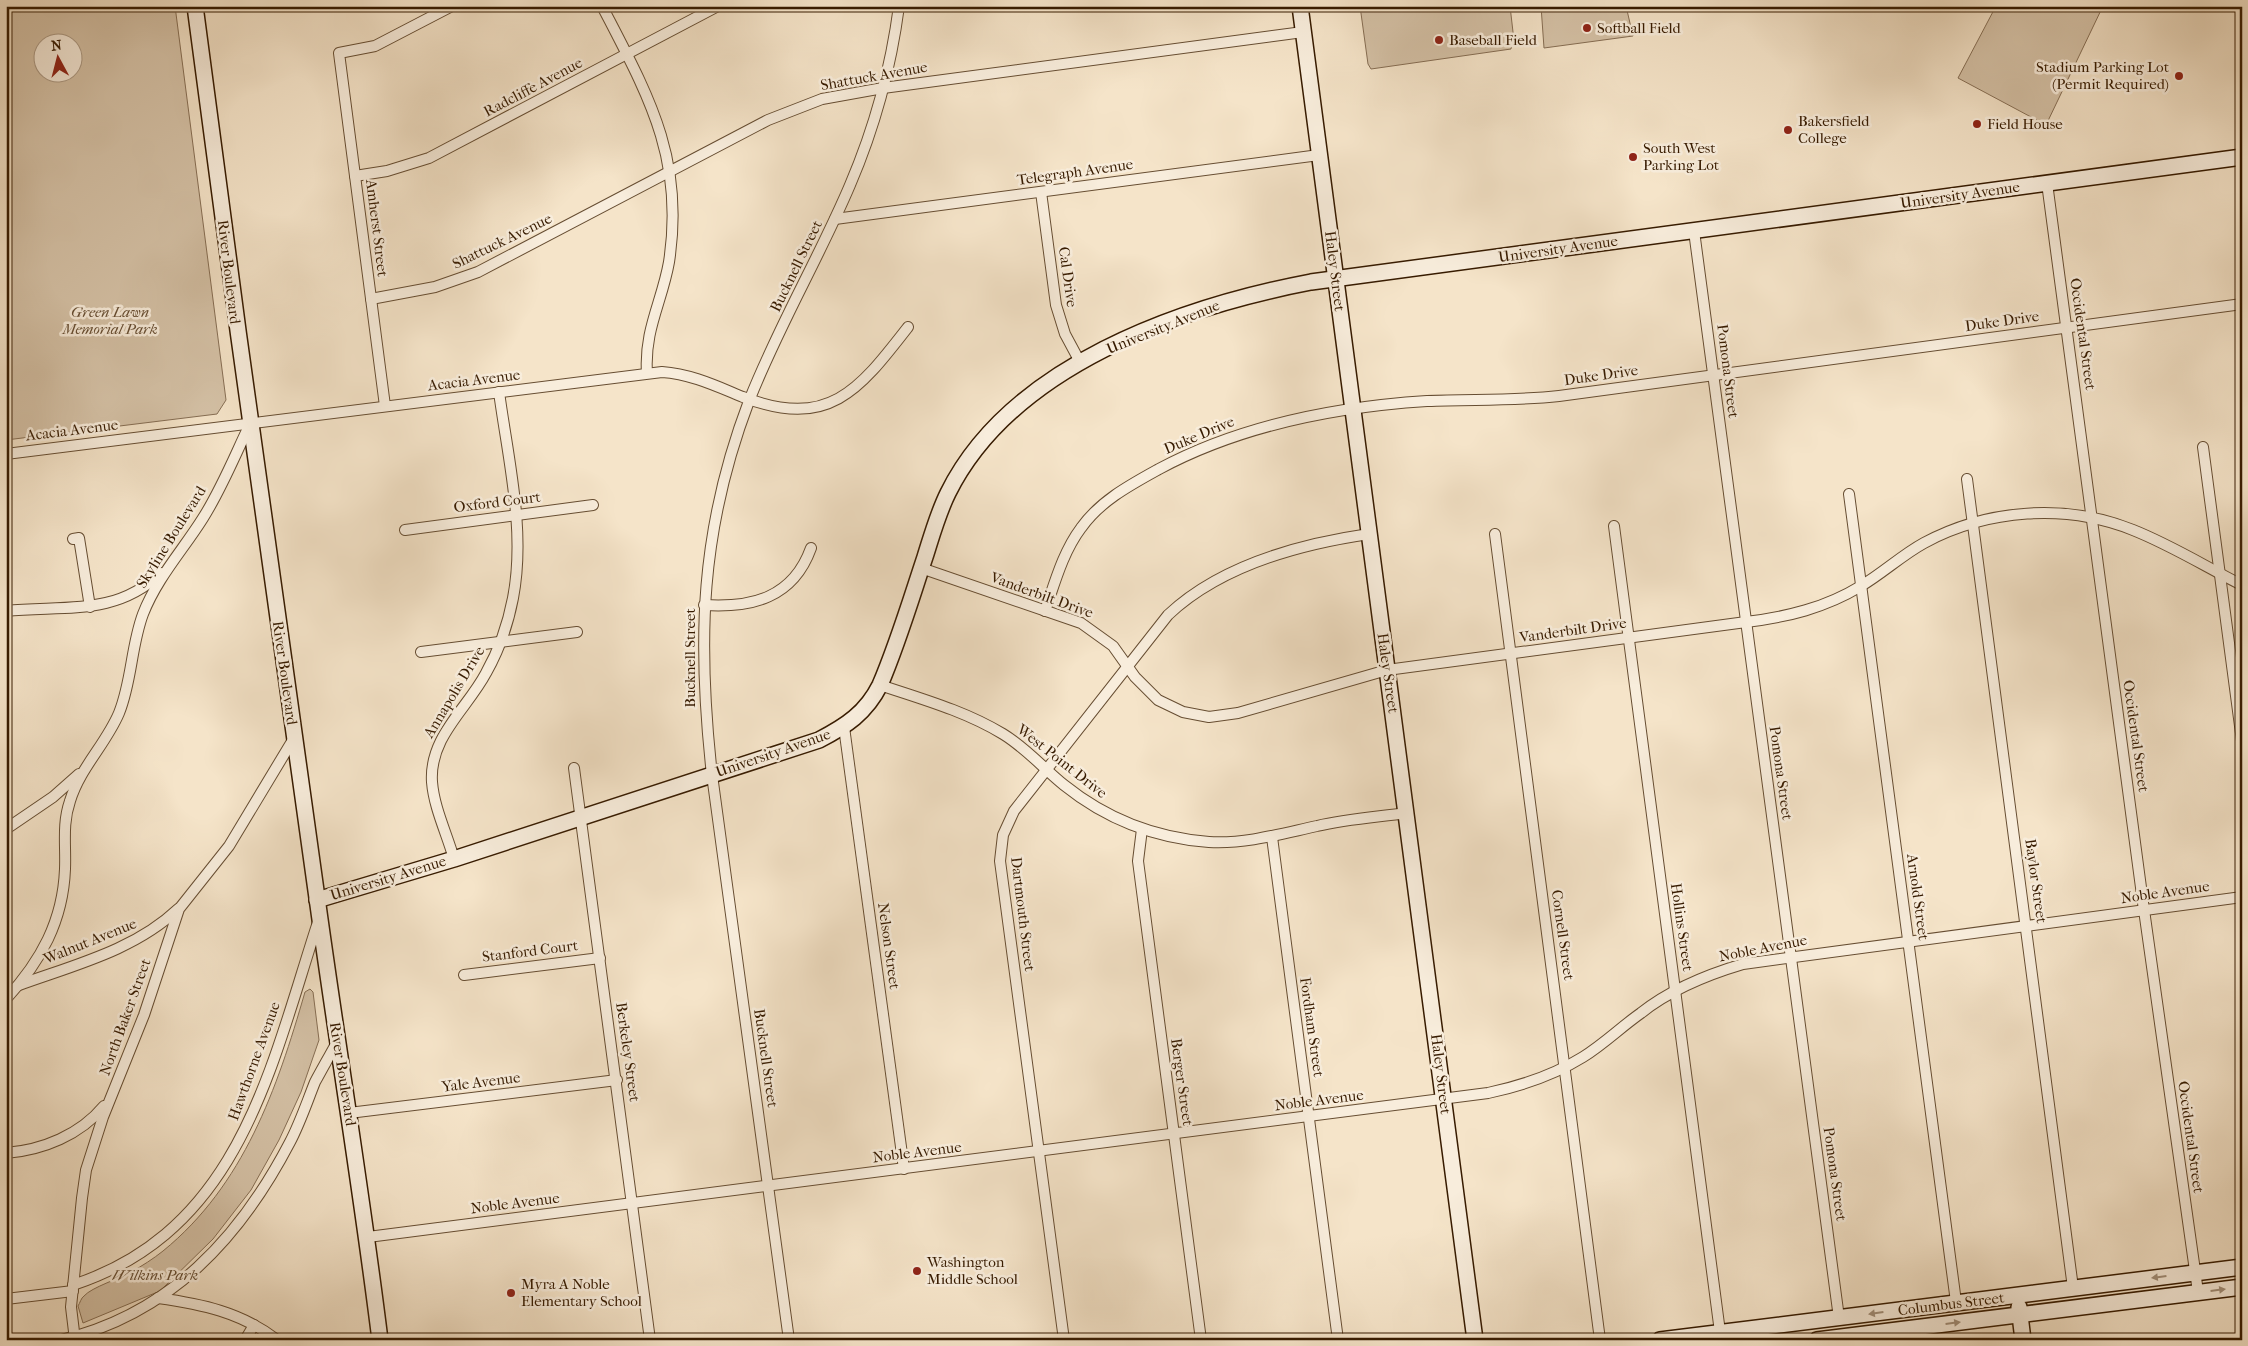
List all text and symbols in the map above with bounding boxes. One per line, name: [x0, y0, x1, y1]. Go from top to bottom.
place label: Softball Field: [1597, 19, 1682, 37]
marker: Softball Field: [1581, 22, 1593, 34]
place label: Baseball Field: [1449, 31, 1538, 49]
north arrow: [32, 32, 82, 82]
marker: Baseball Field: [1433, 34, 1445, 46]
text: N: [50, 36, 63, 55]
street label: Radcliffe Avenue: [481, 53, 586, 121]
street label: Shattuck Avenue: [819, 58, 929, 94]
place label: Stadium Parking Lot (Permit Required): [2036, 58, 2170, 93]
marker: Stadium Parking Lot (Permit Required): [2173, 70, 2185, 82]
place label: Bakersfield College: [1798, 112, 1870, 147]
place label: Field House: [1987, 115, 2063, 133]
marker: Field House: [1971, 118, 1983, 130]
marker: Bakersfield College: [1782, 124, 1794, 136]
place label: South West Parking Lot: [1643, 139, 1720, 174]
marker: South West Parking Lot: [1627, 151, 1639, 163]
street label: Telegraph Avenue: [1016, 155, 1135, 189]
street label: Amherst Street: [362, 177, 392, 278]
street label: University Avenue: [1899, 178, 2021, 212]
street label: Shattuck Avenue: [449, 209, 555, 273]
street label: Bucknell Street: [766, 217, 826, 315]
street label: River Boulevard: [214, 219, 244, 326]
street label: Haley Street: [1321, 230, 1349, 313]
street label: University Avenue: [1497, 232, 1619, 266]
street label: Cal Drive: [1055, 246, 1081, 309]
street label: Occidental Street: [2066, 277, 2100, 392]
street label: University Avenue: [1104, 296, 1223, 358]
park label: Green Lawn Memorial Park: [61, 303, 158, 338]
street label: Duke Drive: [1964, 307, 2041, 335]
street label: Pomona Street: [1713, 323, 1743, 420]
street label: Duke Drive: [1563, 361, 1640, 389]
street label: Acacia Avenue: [426, 365, 522, 395]
street label: Duke Drive: [1161, 412, 1237, 458]
street label: Acacia Avenue: [24, 415, 120, 445]
street label: Skyline Boulevard: [132, 482, 210, 591]
street label: Oxford Court: [453, 488, 542, 516]
street label: Vanderbilt Drive: [987, 568, 1096, 622]
street label: Bucknell Street: [681, 608, 699, 708]
street label: Vanderbilt Drive: [1517, 614, 1628, 647]
street label: River Boulevard: [269, 620, 301, 727]
street label: Haley Street: [1373, 632, 1403, 715]
street label: Annapolis Drive: [419, 642, 489, 742]
street label: Occidental Street: [2119, 679, 2153, 794]
street label: West Point Drive: [1012, 720, 1111, 802]
street label: University Avenue: [713, 725, 833, 781]
street label: Pomona Street: [1766, 725, 1797, 822]
street label: Baylor Street: [2021, 838, 2051, 925]
street label: University Avenue: [328, 852, 449, 904]
street label: Arnold Street: [1903, 852, 1933, 942]
street label: Dartmouth Street: [1007, 856, 1039, 973]
street label: Noble Avenue: [2119, 877, 2211, 907]
street label: Hollins Street: [1667, 882, 1697, 973]
street label: Cornell Street: [1548, 889, 1578, 982]
street label: Nelson Street: [874, 902, 904, 991]
street label: Walnut Avenue: [40, 914, 140, 968]
street label: Noble Avenue: [1717, 931, 1809, 965]
street label: Stanford Court: [481, 936, 580, 966]
street label: North Baker Street: [96, 956, 155, 1078]
street label: Fordham Street: [1296, 976, 1328, 1079]
street label: Hawthorne Avenue: [224, 999, 284, 1123]
street label: Berkeley Street: [612, 1001, 644, 1104]
street label: Bucknell Street: [750, 1007, 782, 1109]
street label: River Boulevard: [326, 1021, 360, 1128]
street label: Haley Street: [1427, 1033, 1455, 1116]
street label: Berger Street: [1167, 1037, 1197, 1128]
street label: Yale Avenue: [440, 1068, 522, 1096]
street label: Occidental Street: [2174, 1080, 2208, 1195]
street label: Noble Avenue: [1273, 1086, 1365, 1114]
street label: Pomona Street: [1820, 1126, 1851, 1223]
street label: Noble Avenue: [871, 1138, 963, 1166]
street label: Noble Avenue: [469, 1189, 561, 1217]
place label: Washington Middle School: [926, 1253, 1018, 1288]
marker: Washington Middle School: [911, 1265, 923, 1277]
park label: Wilkins Park: [112, 1266, 198, 1284]
one-way arrow: [2150, 1273, 2166, 1281]
place label: Myra A Noble Elementary School: [521, 1275, 642, 1310]
one-way arrow: [2210, 1286, 2226, 1294]
marker: Myra A Noble Elementary School: [505, 1287, 517, 1299]
street label: Columbus Street: [1897, 1288, 2006, 1319]
one-way arrow: [1868, 1310, 1884, 1318]
one-way arrow: [1945, 1319, 1961, 1327]

